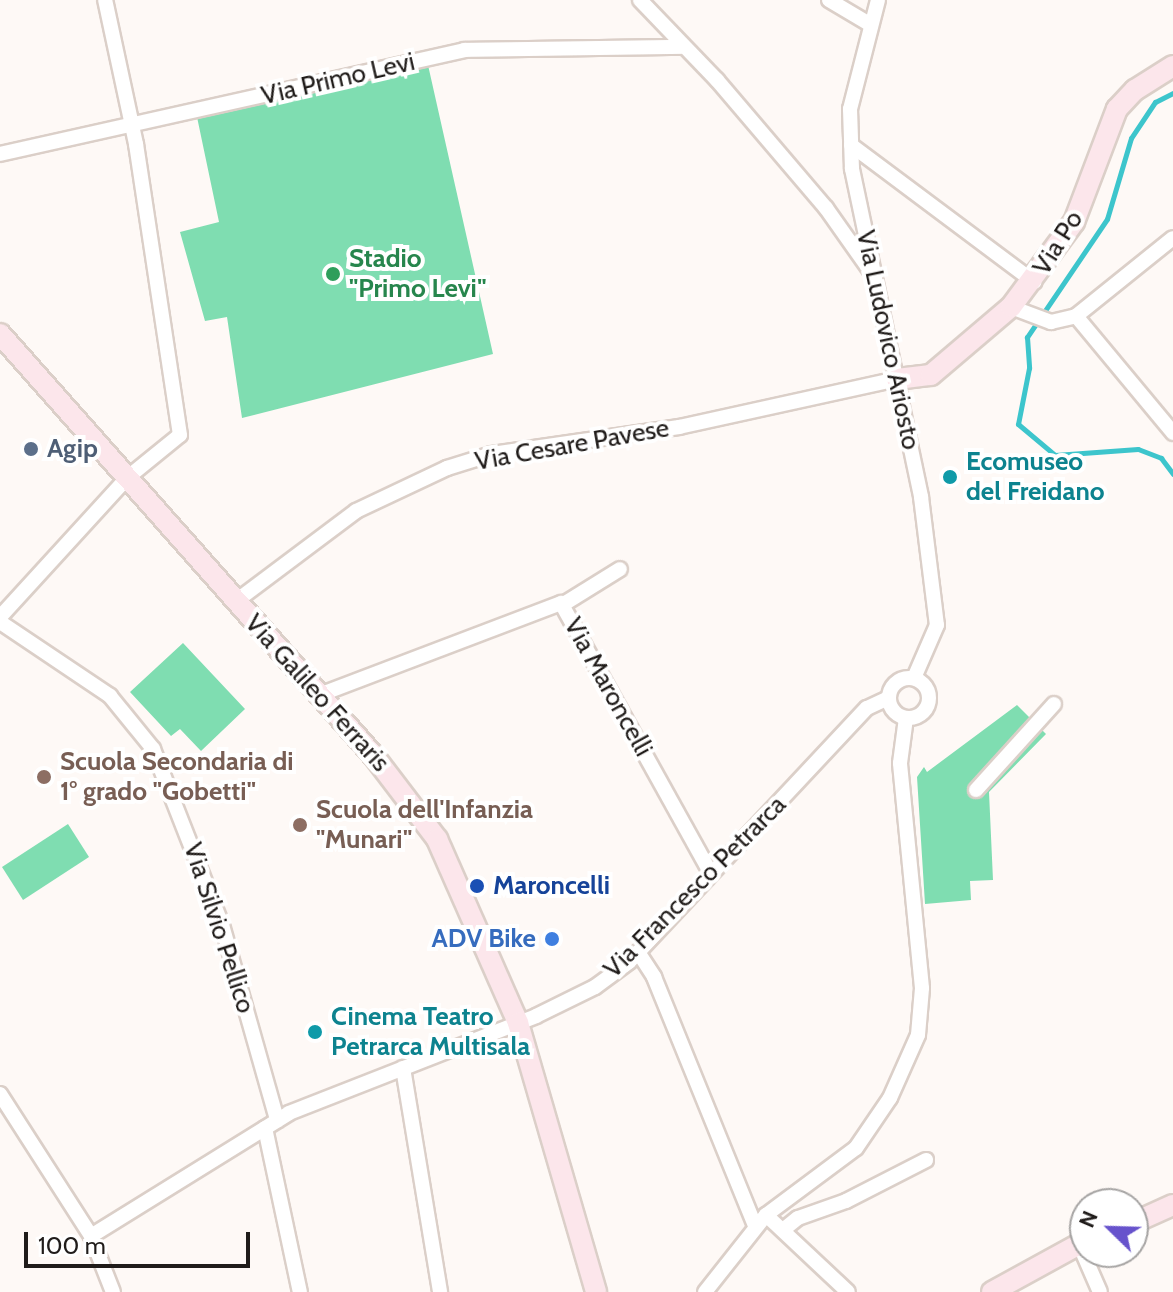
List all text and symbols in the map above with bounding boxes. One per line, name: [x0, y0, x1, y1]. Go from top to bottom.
street label: Via Primo Levi: [258, 46, 418, 112]
street label: Via Po: [1026, 205, 1090, 281]
street label: Via Ludovico Ariosto: [849, 227, 927, 453]
place label: Stadio "Primo Levi": [349, 243, 486, 304]
marker: Stadio "Primo Levi": [324, 265, 342, 283]
street label: Via Cesare Pavese: [473, 413, 671, 477]
place label: Agip: [47, 433, 98, 465]
marker: Agip: [22, 440, 40, 458]
place label: Ecomuseo del Freidano: [966, 446, 1105, 508]
marker: Ecomuseo del Freidano: [941, 468, 959, 486]
street label: Via Galileo Ferraris: [238, 608, 396, 778]
street label: Via Maroncelli: [557, 612, 659, 762]
place label: Scuola Secondaria di 1° grado "Gobetti": [60, 746, 294, 808]
marker: Scuola Secondaria di 1° grado "Gobetti": [35, 768, 53, 786]
street label: Via Francesco Petrarca: [597, 789, 793, 985]
place label: Scuola dell'Infanzia "Munari": [316, 794, 533, 856]
marker: Scuola dell'Infanzia "Munari": [291, 816, 309, 834]
street label: Via Silvio Pellico: [177, 839, 261, 1017]
place label: Maroncelli: [493, 870, 610, 902]
marker: Maroncelli: [468, 877, 486, 895]
place label: ADV Bike: [432, 923, 536, 955]
marker: ADV Bike: [543, 930, 561, 948]
place label: Cinema Teatro Petrarca Multisala: [331, 1001, 530, 1062]
marker: Cinema Teatro Petrarca Multisala: [306, 1023, 324, 1041]
north arrow: [1069, 1188, 1149, 1268]
text: N: [1073, 1207, 1104, 1232]
scale bar: [28, 1216, 254, 1266]
text: 100 m: [38, 1231, 106, 1260]

